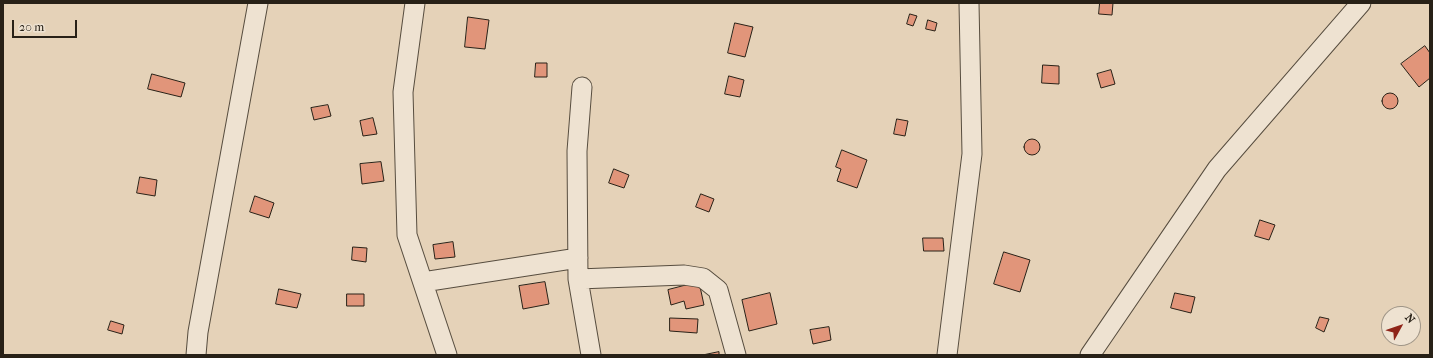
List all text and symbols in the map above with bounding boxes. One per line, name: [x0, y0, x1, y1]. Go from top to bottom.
scale bar: [14, 12, 79, 38]
text: 20 m: [19, 20, 44, 34]
north arrow: [1381, 306, 1421, 346]
text: N: [1402, 311, 1417, 326]

